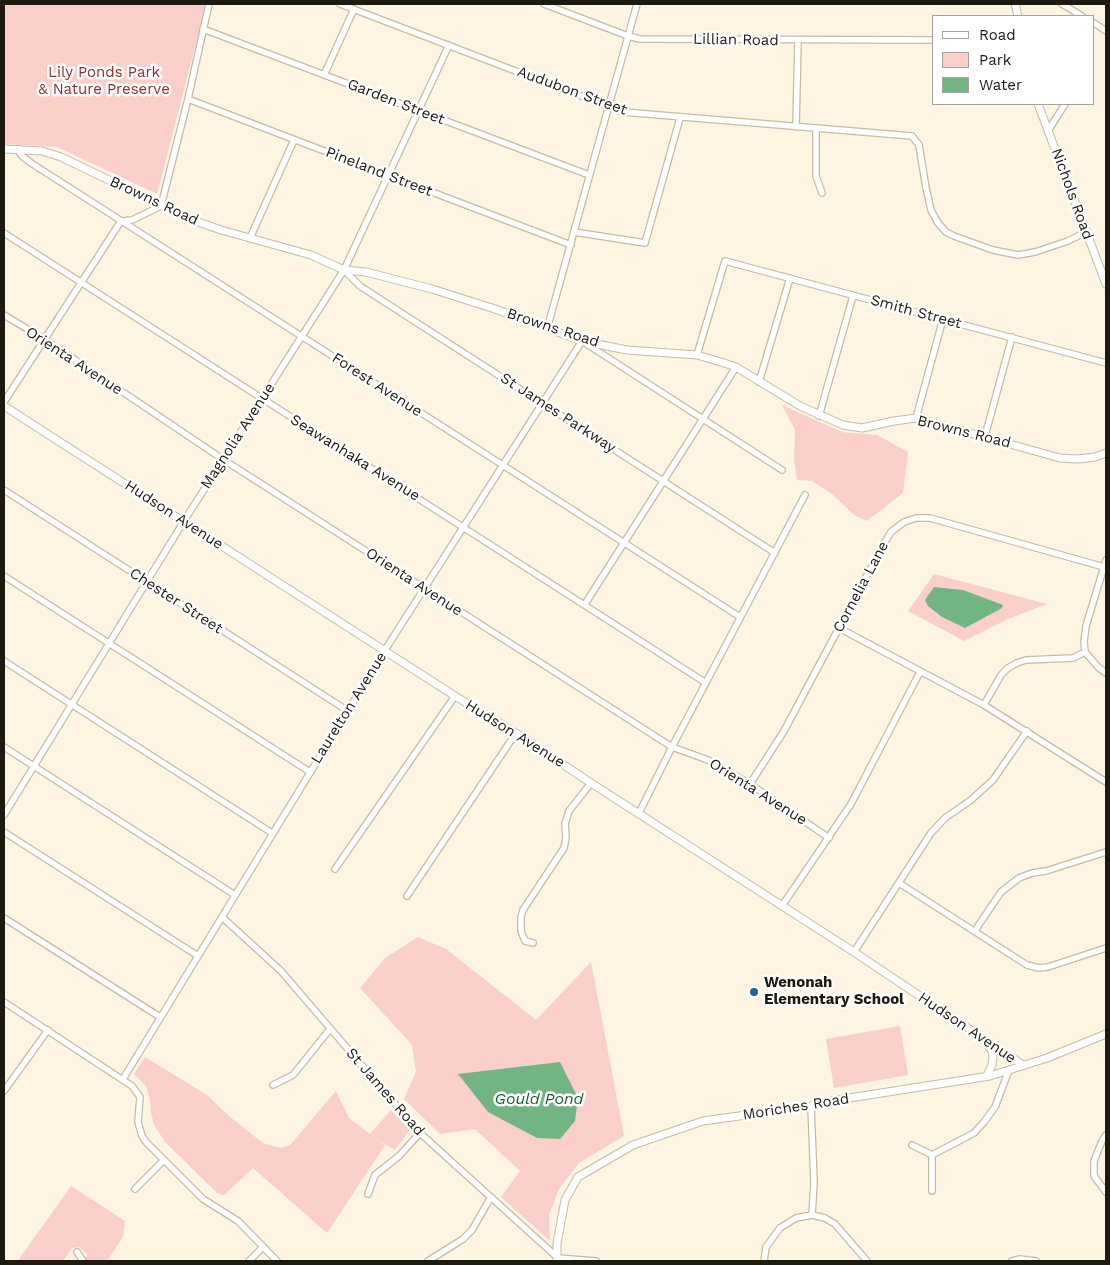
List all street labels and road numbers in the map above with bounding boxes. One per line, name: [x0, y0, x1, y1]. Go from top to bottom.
street label: Lillian Road: [693, 30, 779, 50]
street label: Audubon Street: [515, 63, 629, 119]
street label: Garden Street: [345, 75, 447, 129]
street label: Pineland Street: [323, 143, 435, 201]
street label: Nichols Road: [1047, 146, 1097, 242]
street label: Browns Road: [107, 173, 201, 229]
street label: Smith Street: [868, 291, 964, 333]
street label: Browns Road: [505, 305, 601, 351]
street label: Orienta Avenue: [22, 323, 126, 399]
street label: Forest Avenue: [328, 349, 426, 421]
street label: St James Parkway: [497, 369, 619, 457]
street label: Magnolia Avenue: [197, 380, 279, 492]
street label: Seawanhaka Avenue: [287, 411, 423, 505]
street label: Browns Road: [915, 412, 1013, 452]
street label: Hudson Avenue: [121, 476, 227, 554]
street label: Cornelia Lane: [829, 538, 893, 636]
street label: Orienta Avenue: [362, 544, 466, 620]
street label: Chester Street: [126, 564, 226, 638]
street label: Laurelton Avenue: [307, 649, 391, 767]
street label: Hudson Avenue: [462, 696, 568, 772]
street label: Orienta Avenue: [706, 755, 810, 829]
street label: Hudson Avenue: [915, 989, 1019, 1067]
street label: St James Road: [342, 1044, 428, 1140]
street label: Moriches Road: [741, 1090, 851, 1124]

